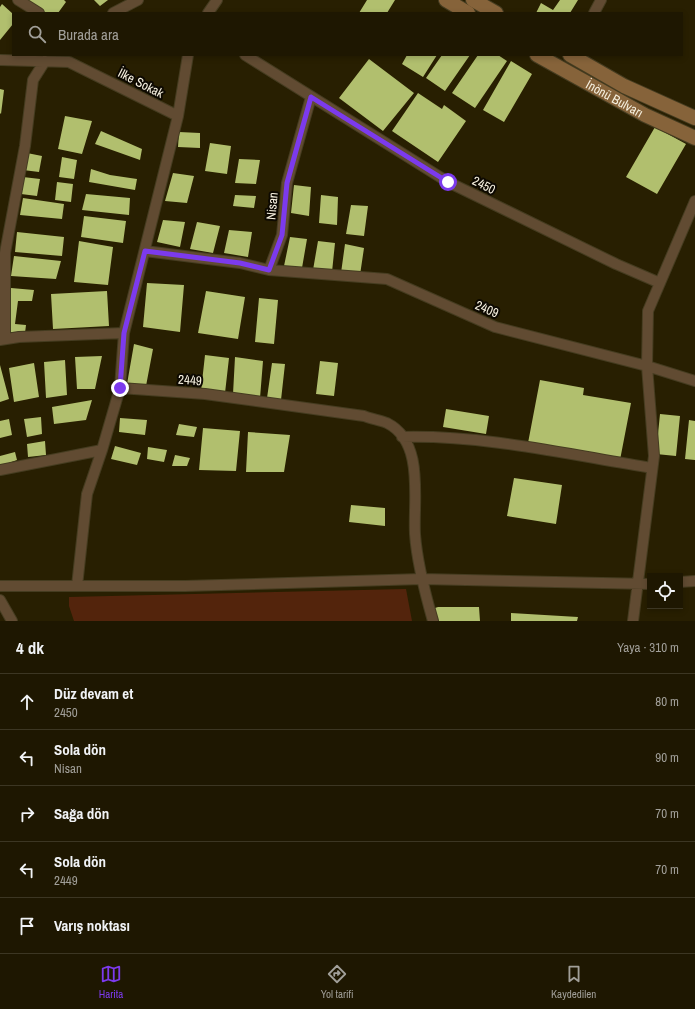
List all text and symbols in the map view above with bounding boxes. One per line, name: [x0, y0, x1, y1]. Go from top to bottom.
search box: [12, 12, 683, 56]
icon: search: [26, 23, 48, 45]
text: Burada ara: [58, 24, 119, 45]
street label: İlke Sokak: [115, 64, 167, 102]
street label: İnönü Bulvarı: [583, 76, 646, 121]
street label: 2450: [470, 172, 498, 198]
route start: [439, 173, 457, 191]
street label: Nisan: [262, 191, 282, 221]
street label: 2409: [473, 297, 501, 321]
street label: 2449: [178, 371, 202, 389]
route end: [111, 379, 129, 397]
map controls: [647, 573, 683, 609]
button: locate: [647, 573, 683, 609]
text: 4 dk: [16, 636, 44, 659]
text: Yaya · 310 m: [617, 639, 679, 656]
text: Düz devam et: [54, 683, 133, 704]
icon: ahead: [16, 691, 38, 713]
text: 80 m: [655, 693, 679, 710]
text: 2450: [54, 704, 78, 721]
text: Sola dön: [54, 739, 106, 760]
icon: left: [16, 747, 38, 769]
text: 90 m: [655, 749, 679, 766]
text: Nisan: [54, 760, 82, 777]
icon: right: [16, 803, 38, 825]
text: Sağa dön: [54, 803, 109, 824]
text: 70 m: [655, 805, 679, 822]
text: Sola dön: [54, 851, 106, 872]
icon: left: [16, 859, 38, 881]
text: 70 m: [655, 861, 679, 878]
text: 2449: [54, 872, 78, 889]
icon: arrive: [16, 915, 38, 937]
text: Varış noktası: [54, 915, 130, 936]
tab: Harita: [99, 963, 123, 1001]
tab: Yol tarifi: [321, 963, 354, 1001]
tab: Kaydedilen: [551, 963, 596, 1001]

